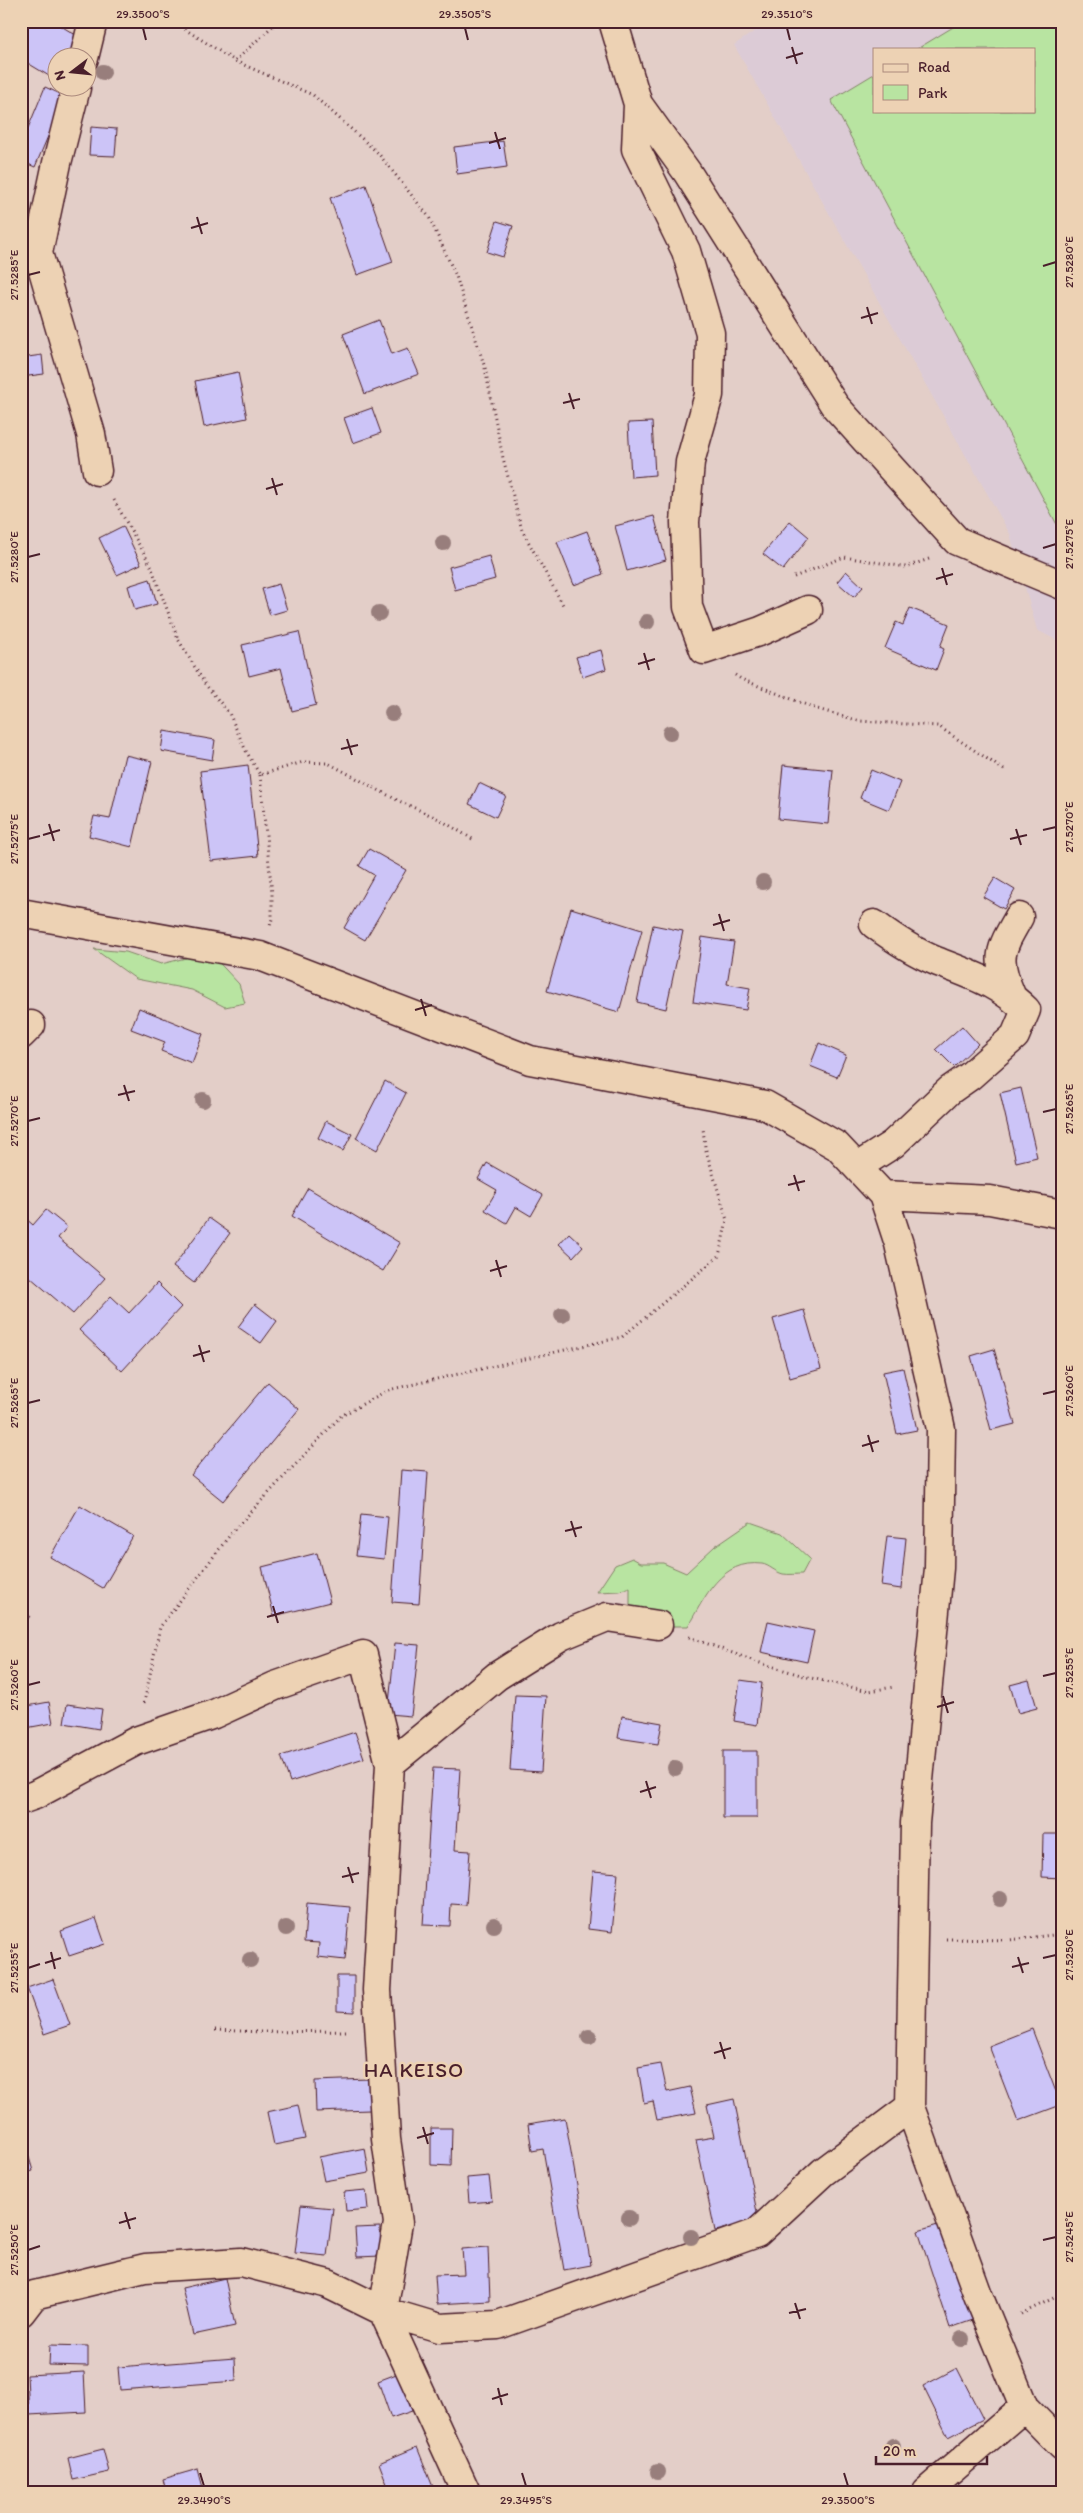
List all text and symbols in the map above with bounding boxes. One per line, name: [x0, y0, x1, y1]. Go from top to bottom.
text: 29.3500°S: [116, 7, 170, 21]
text: 29.3505°S: [439, 7, 491, 21]
text: 29.3510°S: [761, 7, 813, 21]
north arrow: [48, 48, 98, 98]
legend: [873, 48, 1036, 112]
text: Road: [918, 58, 951, 76]
text: N: [51, 69, 69, 82]
text: Park: [918, 84, 948, 102]
text: 27.5280°E: [1062, 236, 1076, 288]
text: 27.5285°E: [7, 249, 21, 300]
text: 27.5275°E: [1062, 519, 1076, 569]
text: 27.5280°E: [7, 531, 21, 583]
text: 27.5270°E: [1062, 801, 1076, 853]
text: 27.5275°E: [7, 814, 21, 864]
text: 27.5265°E: [1062, 1083, 1076, 1134]
text: 27.5270°E: [7, 1095, 21, 1147]
text: 27.5260°E: [1062, 1365, 1076, 1417]
text: 27.5265°E: [7, 1377, 21, 1428]
text: 27.5255°E: [1062, 1647, 1076, 1698]
text: 27.5260°E: [7, 1659, 21, 1711]
text: 27.5250°E: [1062, 1929, 1076, 1981]
text: 27.5255°E: [7, 1942, 21, 1993]
district label: HA KEISO: [364, 2057, 464, 2082]
text: 27.5245°E: [1062, 2211, 1076, 2263]
text: 27.5250°E: [7, 2224, 21, 2276]
scale bar: [876, 2433, 987, 2465]
text: 20 m: [883, 2442, 917, 2460]
text: 29.3490°S: [177, 2493, 231, 2507]
text: 29.3495°S: [500, 2493, 552, 2507]
text: 29.3500°S: [821, 2493, 875, 2507]

